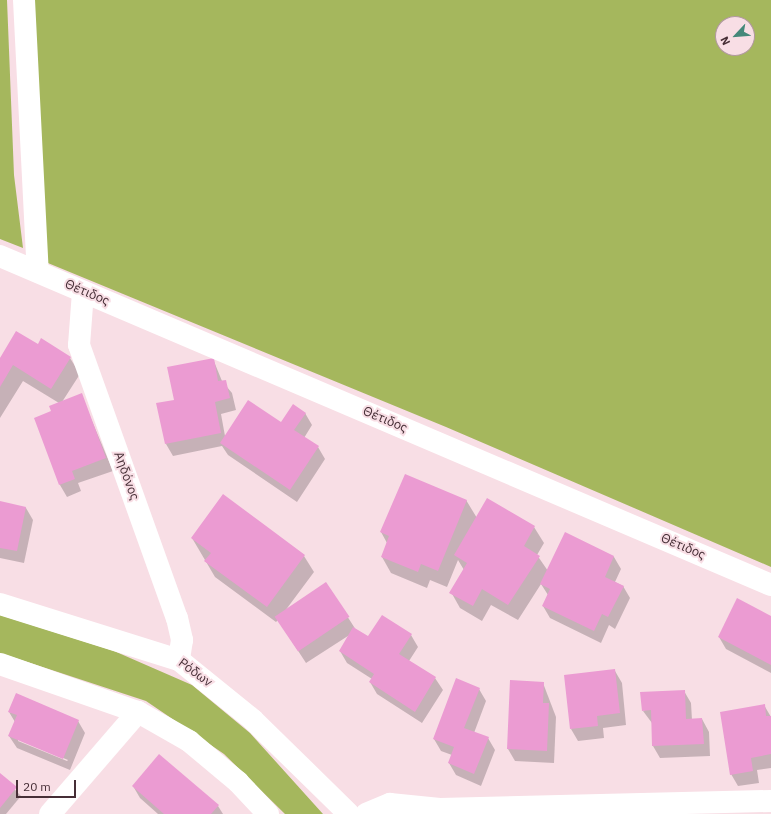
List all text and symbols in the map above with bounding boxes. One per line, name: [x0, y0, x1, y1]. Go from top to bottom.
north arrow: [715, 16, 755, 56]
text: N: [717, 34, 733, 47]
street label: Θέτιδος: [62, 277, 112, 309]
street label: Θέτιδος: [360, 404, 410, 436]
street label: Αηδόνος: [110, 450, 142, 502]
street label: Θέτιδος: [658, 531, 708, 563]
street label: Ρόδων: [175, 655, 215, 691]
scale bar: [18, 772, 78, 798]
text: 20 m: [23, 779, 51, 794]

